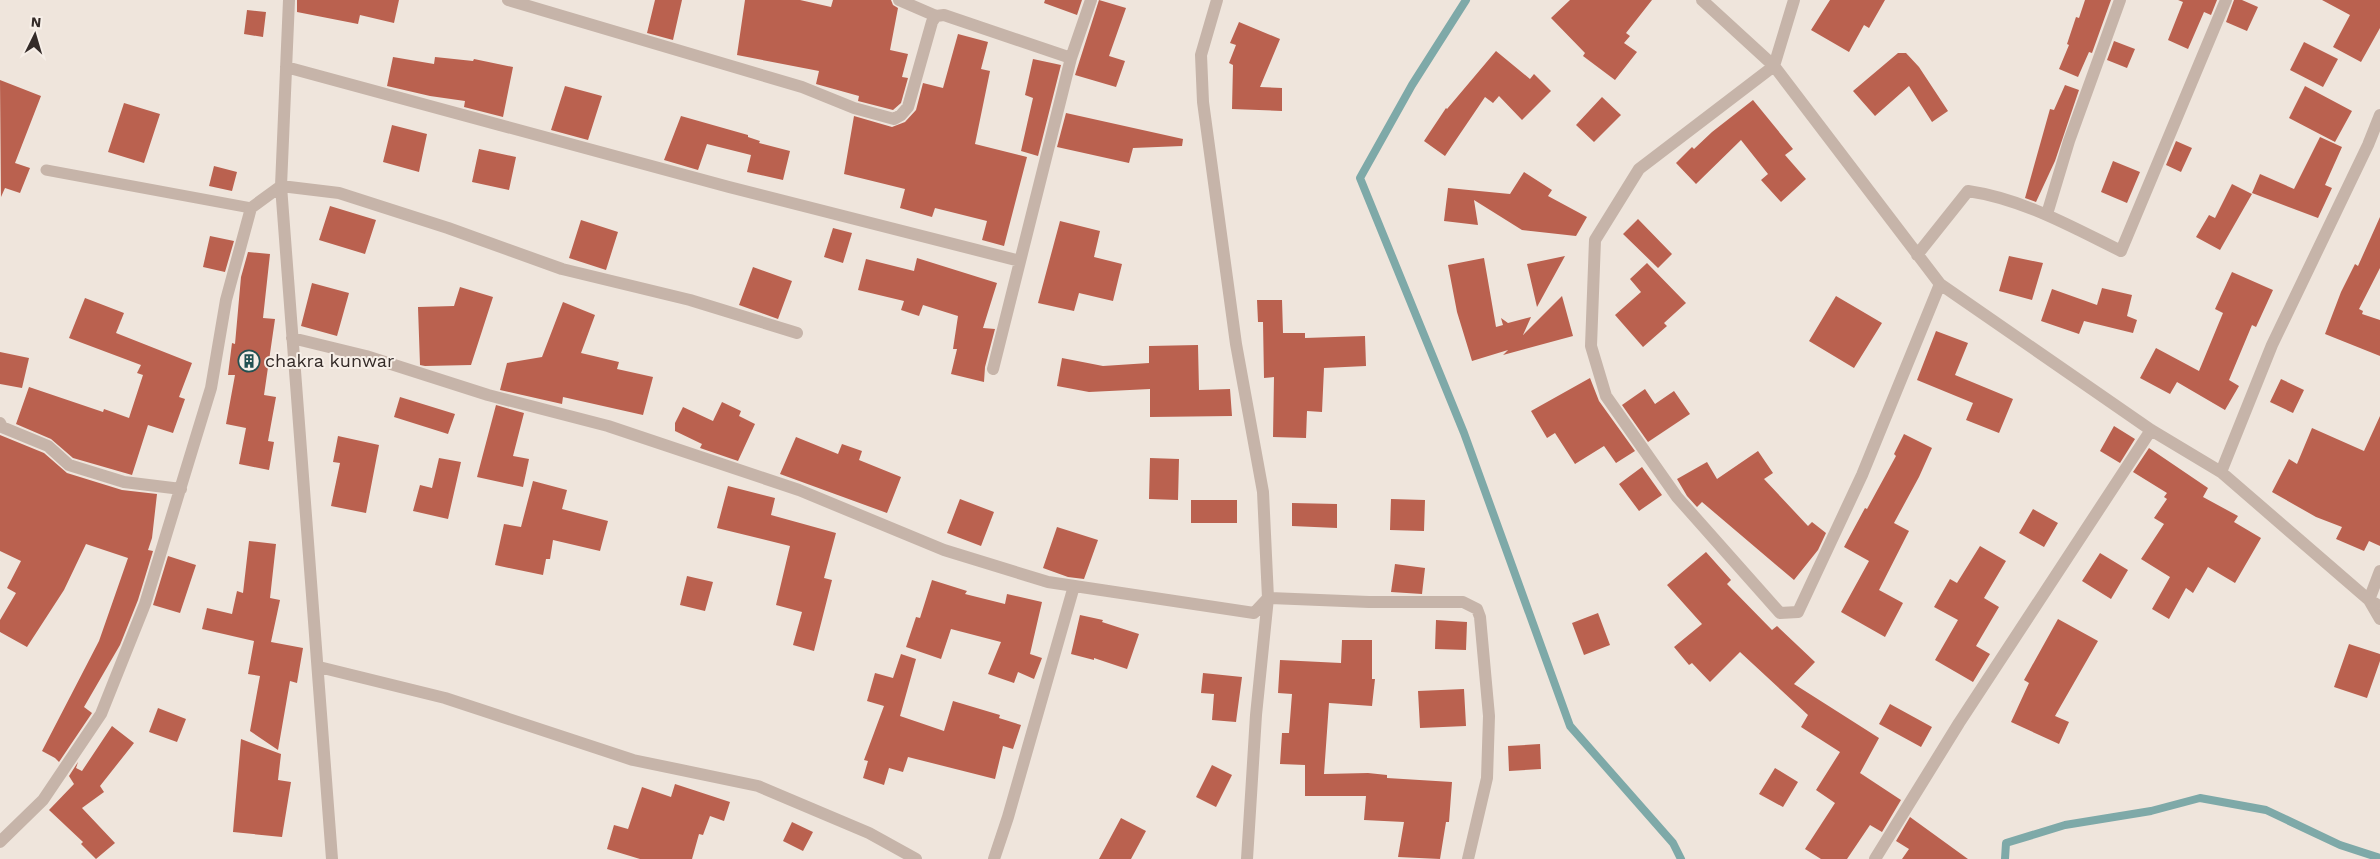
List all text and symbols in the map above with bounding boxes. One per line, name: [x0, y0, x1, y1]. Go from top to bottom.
north arrow: [10, 10, 60, 60]
text: N: [30, 14, 42, 30]
building icon: chakra kunwar: [237, 349, 261, 373]
place label: chakra kunwar: [265, 350, 394, 371]

